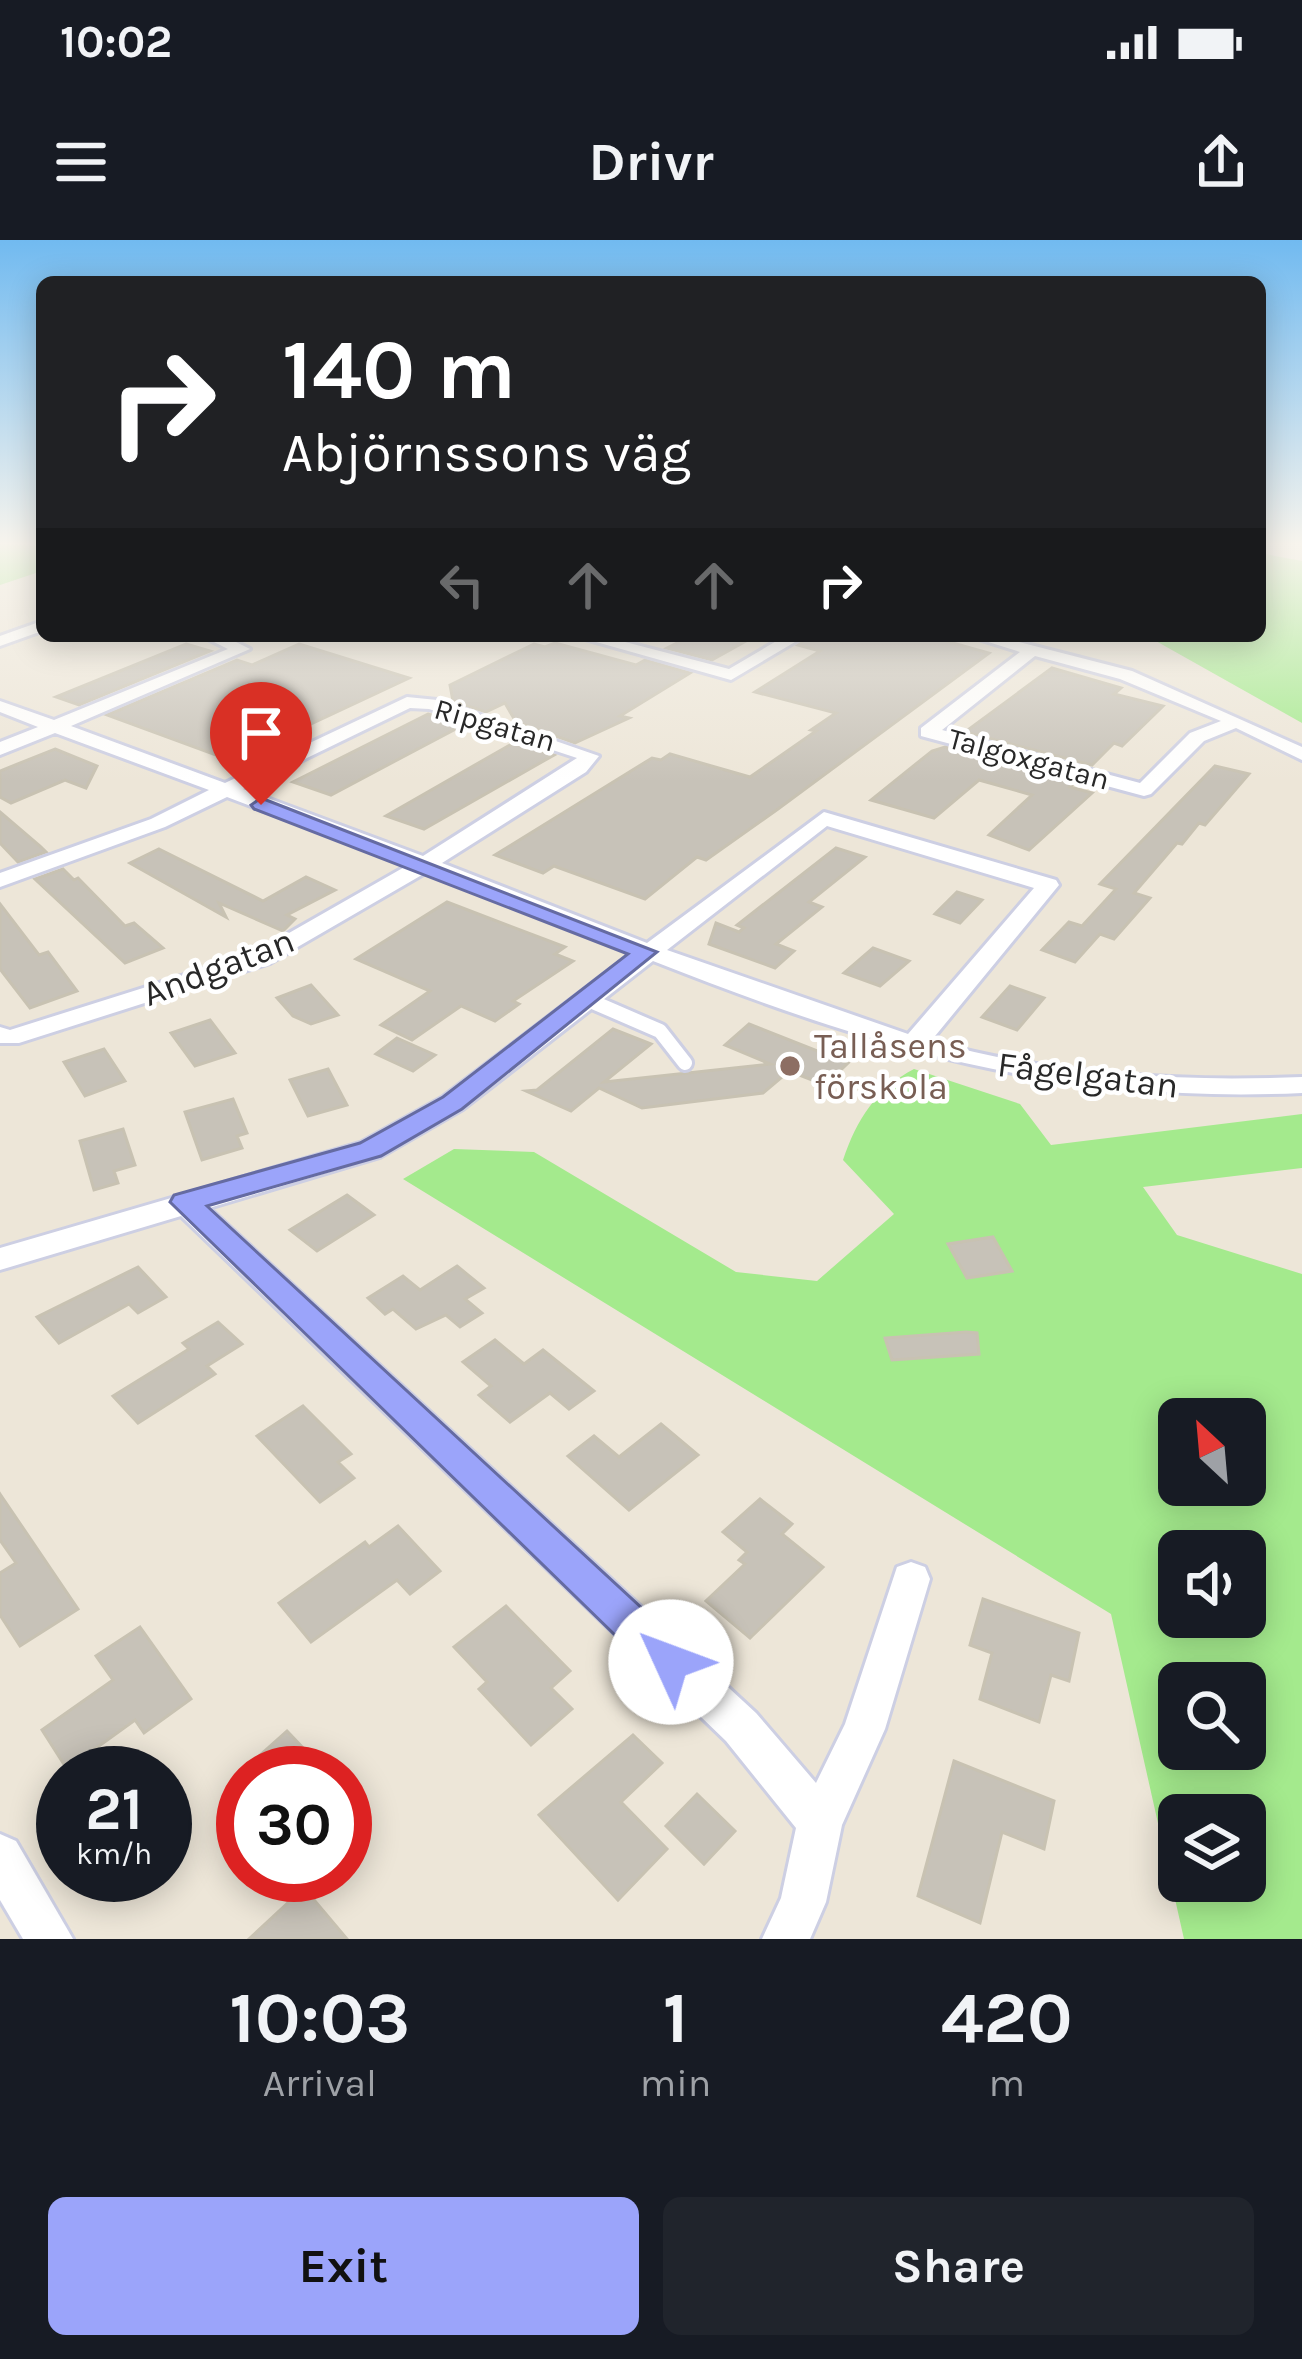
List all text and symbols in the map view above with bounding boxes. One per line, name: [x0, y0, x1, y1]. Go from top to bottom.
text: 10:02: [60, 16, 172, 68]
icon: menu: [48, 129, 114, 195]
icon: share: [1188, 129, 1254, 195]
text: Drivr: [588, 130, 714, 194]
text: 140 m: [282, 321, 516, 419]
icon: right: [84, 324, 240, 480]
text: Abjörnssons väg: [282, 421, 691, 485]
icon: left: [429, 552, 495, 618]
icon: ahead: [555, 552, 621, 618]
icon: ahead: [681, 552, 747, 618]
icon: right: [807, 552, 873, 618]
pin: [210, 682, 312, 805]
street label: Ripgatan: [430, 691, 560, 759]
icon: arrive: [228, 700, 294, 766]
street label: Talgoxgatan: [944, 720, 1114, 798]
street label: Andgatan: [137, 919, 300, 1015]
place label: Tallåsens förskola: [814, 1025, 967, 1108]
street label: Fågelgatan: [995, 1043, 1181, 1107]
marker: Tallåsens förskola: [777, 1053, 803, 1079]
north arrow: [1158, 1398, 1266, 1506]
map controls: [1158, 1398, 1266, 1902]
button: sound: [1158, 1530, 1266, 1638]
position arrow: [608, 1599, 734, 1725]
button: search: [1158, 1662, 1266, 1770]
speed limit sign: 30: [216, 1746, 372, 1902]
text: 21: [85, 1774, 143, 1844]
button: layers: [1158, 1794, 1266, 1902]
text: km/h: [76, 1836, 152, 1872]
text: 10:03: [229, 1976, 410, 2060]
text: 1: [663, 1976, 688, 2060]
text: 420: [941, 1976, 1073, 2060]
text: Arrival: [263, 2060, 377, 2106]
text: min: [640, 2060, 711, 2106]
text: m: [988, 2060, 1025, 2106]
button: Exit: [48, 2197, 639, 2335]
button: Share: [663, 2197, 1254, 2335]

